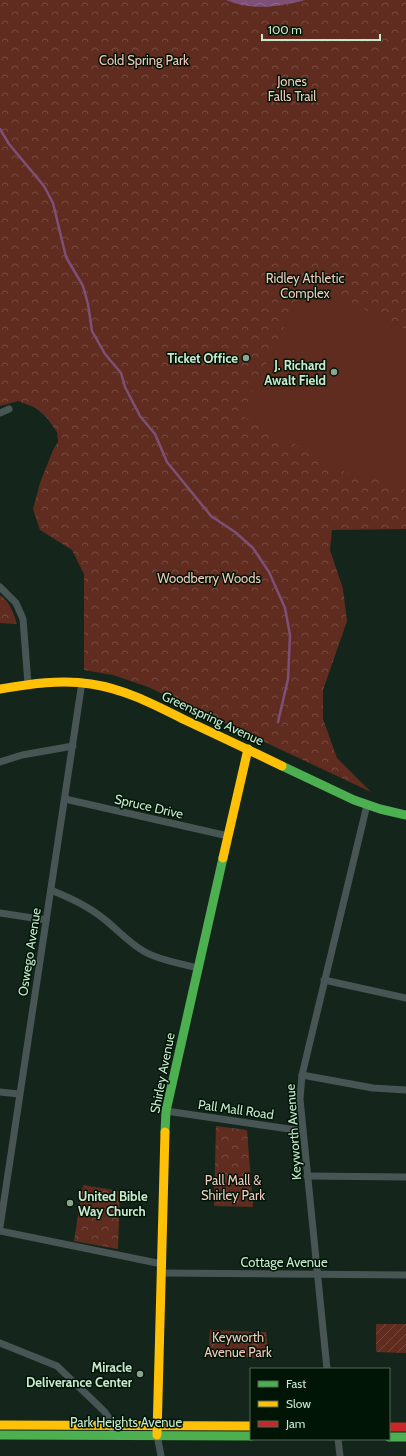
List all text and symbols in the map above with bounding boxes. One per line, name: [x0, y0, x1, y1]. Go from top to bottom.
scale bar: [262, 16, 380, 42]
text: 100 m: [268, 22, 302, 37]
park label: Cold Spring Park: [99, 52, 189, 68]
park label: Jones Falls Trail: [268, 73, 316, 104]
park label: Ridley Athletic Complex: [266, 270, 344, 301]
place label: Ticket Office: [167, 350, 238, 366]
marker: Ticket Office: [241, 353, 251, 363]
place label: J. Richard Awalt Field: [264, 357, 326, 388]
marker: J. Richard Awalt Field: [329, 367, 339, 377]
park label: Woodberry Woods: [157, 570, 261, 586]
street label: Greenspring Avenue: [160, 687, 267, 749]
street label: Spruce Drive: [113, 790, 185, 822]
street label: Oswego Avenue: [14, 906, 44, 997]
street label: Shirley Avenue: [146, 1031, 178, 1115]
street label: Keyworth Avenue: [282, 1083, 304, 1181]
street label: Pall Mall Road: [197, 1096, 275, 1122]
park label: Pall Mall & Shirley Park: [201, 1172, 265, 1203]
place label: United Bible Way Church: [78, 1188, 148, 1219]
marker: United Bible Way Church: [65, 1198, 75, 1208]
street label: Cottage Avenue: [240, 1254, 328, 1270]
park label: Keyworth Avenue Park: [204, 1329, 272, 1360]
place label: Miracle Deliverance Center: [26, 1359, 133, 1390]
legend: [250, 1368, 390, 1440]
marker: Miracle Deliverance Center: [135, 1369, 145, 1379]
text: Fast: [286, 1376, 306, 1391]
text: Slow: [286, 1396, 311, 1411]
street label: Park Heights Avenue: [70, 1414, 182, 1430]
text: Jam: [285, 1416, 305, 1431]

